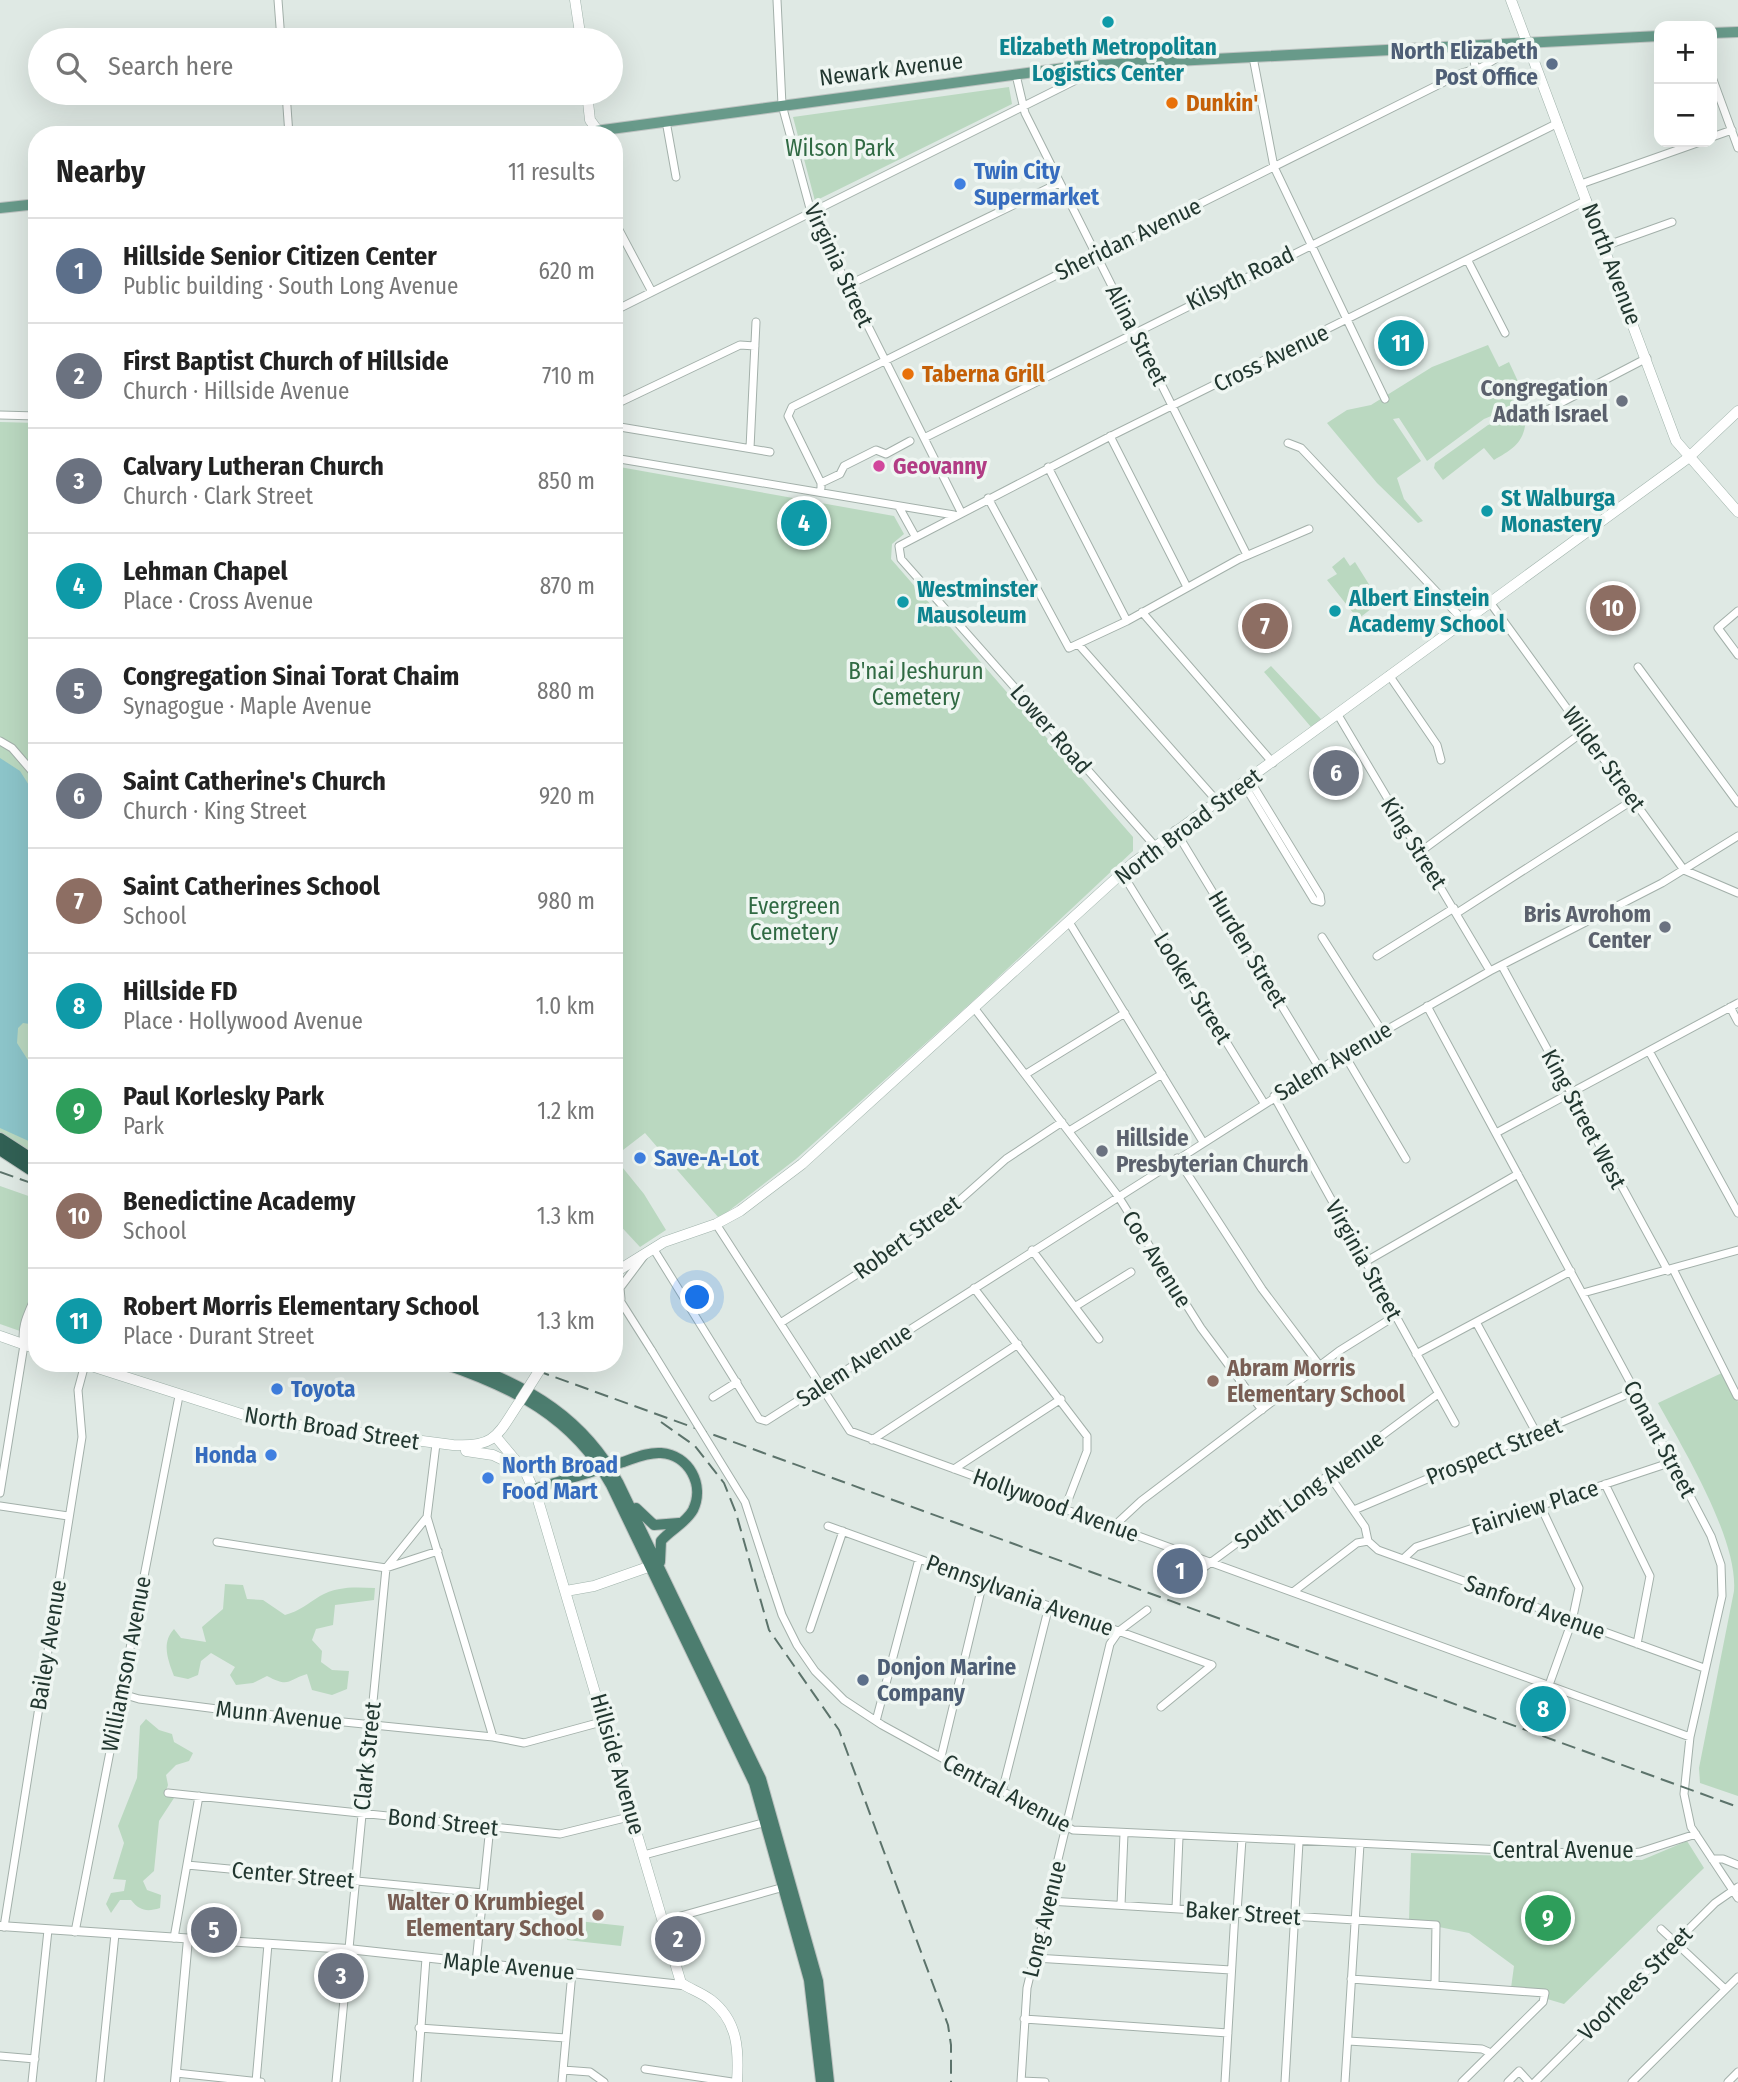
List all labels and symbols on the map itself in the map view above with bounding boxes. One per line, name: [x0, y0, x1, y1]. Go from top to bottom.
marker: Elizabeth Metropolitan Logistics Center: [1100, 14, 1116, 30]
place label: Elizabeth Metropolitan Logistics Center: [999, 33, 1217, 87]
place label: North Elizabeth Post Office: [1391, 37, 1538, 91]
street label: Newark Avenue: [818, 46, 964, 92]
marker: North Elizabeth Post Office: [1544, 56, 1560, 72]
place label: Dunkin': [1186, 89, 1258, 117]
marker: Dunkin': [1164, 95, 1180, 111]
park label: Wilson Park: [785, 134, 895, 162]
place label: Twin City Supermarket: [974, 157, 1100, 211]
marker: Twin City Supermarket: [952, 176, 968, 192]
street label: Sheridan Avenue: [1050, 192, 1206, 286]
street label: Virginia Street: [798, 199, 880, 332]
street label: North Avenue: [1576, 199, 1648, 329]
street label: Kilsyth Road: [1181, 240, 1299, 316]
street label: Alina Street: [1100, 280, 1175, 390]
pin: 11: [1378, 317, 1424, 369]
street label: Cross Avenue: [1209, 318, 1333, 398]
place label: Taberna Grill: [922, 360, 1046, 388]
marker: Taberna Grill: [900, 366, 916, 382]
place label: Congregation Adath Israel: [1480, 374, 1609, 428]
marker: Congregation Adath Israel: [1614, 393, 1630, 409]
place label: Geovanny: [893, 452, 988, 480]
marker: Geovanny: [871, 458, 887, 474]
place label: St Walburga Monastery: [1501, 484, 1615, 538]
pin: 4: [781, 497, 827, 549]
marker: St Walburga Monastery: [1479, 503, 1495, 519]
place label: Westminster Mausoleum: [917, 575, 1038, 629]
pin: 10: [1590, 582, 1636, 634]
place label: Albert Einstein Academy School: [1348, 584, 1506, 638]
marker: Westminster Mausoleum: [895, 594, 911, 610]
pin: 7: [1242, 600, 1288, 652]
marker: Albert Einstein Academy School: [1327, 603, 1343, 619]
park label: B'nai Jeshurun Cemetery: [848, 657, 984, 711]
street label: Lower Road: [1005, 679, 1097, 779]
street label: Wilder Street: [1557, 701, 1652, 817]
pin: 6: [1313, 747, 1359, 799]
street label: North Broad Street: [1109, 761, 1267, 890]
street label: King Street: [1375, 792, 1453, 894]
street label: Hurden Street: [1202, 886, 1294, 1013]
park label: Evergreen Cemetery: [748, 892, 840, 946]
place label: Bris Avrohom Center: [1524, 900, 1652, 954]
marker: Bris Avrohom Center: [1657, 919, 1673, 935]
street label: Looker Street: [1148, 927, 1238, 1049]
street label: Salem Avenue: [1269, 1015, 1397, 1107]
street label: King Street West: [1535, 1044, 1633, 1194]
place label: Hillside Presbyterian Church: [1116, 1124, 1308, 1178]
marker: Hillside Presbyterian Church: [1094, 1143, 1110, 1159]
place label: Save-A-Lot: [654, 1144, 760, 1172]
marker: Save-A-Lot: [632, 1150, 648, 1166]
street label: Robert Street: [848, 1189, 966, 1285]
street label: Virginia Street: [1320, 1195, 1409, 1325]
street label: Coe Avenue: [1116, 1205, 1198, 1313]
your location: [680, 1280, 714, 1314]
street label: Salem Avenue: [791, 1317, 917, 1413]
place label: Abram Morris Elementary School: [1226, 1354, 1406, 1408]
marker: Abram Morris Elementary School: [1205, 1373, 1221, 1389]
place label: Toyota: [291, 1375, 355, 1403]
street label: Conant Street: [1618, 1376, 1703, 1503]
marker: Toyota: [269, 1381, 285, 1397]
street label: North Broad Street: [243, 1400, 422, 1456]
street label: Prospect Street: [1422, 1411, 1566, 1491]
street label: South Long Avenue: [1229, 1425, 1389, 1555]
place label: Honda: [195, 1441, 257, 1469]
marker: Honda: [263, 1447, 279, 1463]
place label: North Broad Food Mart: [502, 1451, 618, 1505]
street label: Hollywood Avenue: [969, 1462, 1143, 1548]
marker: North Broad Food Mart: [480, 1470, 496, 1486]
street label: Fairview Place: [1468, 1473, 1602, 1541]
pin: 1: [1157, 1545, 1203, 1597]
street label: Pennsylvania Avenue: [922, 1548, 1118, 1642]
street label: Sanford Avenue: [1461, 1569, 1609, 1645]
street label: Williamson Avenue: [95, 1574, 157, 1754]
street label: Bailey Avenue: [24, 1578, 72, 1712]
place label: Donjon Marine Company: [877, 1653, 1017, 1707]
marker: Donjon Marine Company: [855, 1672, 871, 1688]
pin: 8: [1520, 1683, 1566, 1735]
street label: Hillside Avenue: [584, 1690, 652, 1838]
street label: Munn Avenue: [214, 1694, 344, 1736]
street label: Clark Street: [347, 1700, 387, 1812]
street label: Central Avenue: [938, 1747, 1076, 1839]
street label: Bond Street: [386, 1802, 500, 1842]
street label: Central Avenue: [1492, 1836, 1634, 1864]
street label: Center Street: [230, 1856, 356, 1894]
street label: Long Avenue: [1016, 1858, 1072, 1980]
place label: Walter O Krumbiegel Elementary School: [387, 1888, 585, 1942]
pin: 9: [1525, 1892, 1571, 1944]
street label: Baker Street: [1184, 1895, 1302, 1931]
pin: 5: [191, 1904, 237, 1956]
marker: Walter O Krumbiegel Elementary School: [590, 1907, 606, 1923]
pin: 2: [655, 1913, 701, 1965]
street label: Voorhees Street: [1572, 1920, 1698, 2046]
street label: Maple Avenue: [442, 1946, 576, 1986]
pin: 3: [318, 1950, 364, 2002]

